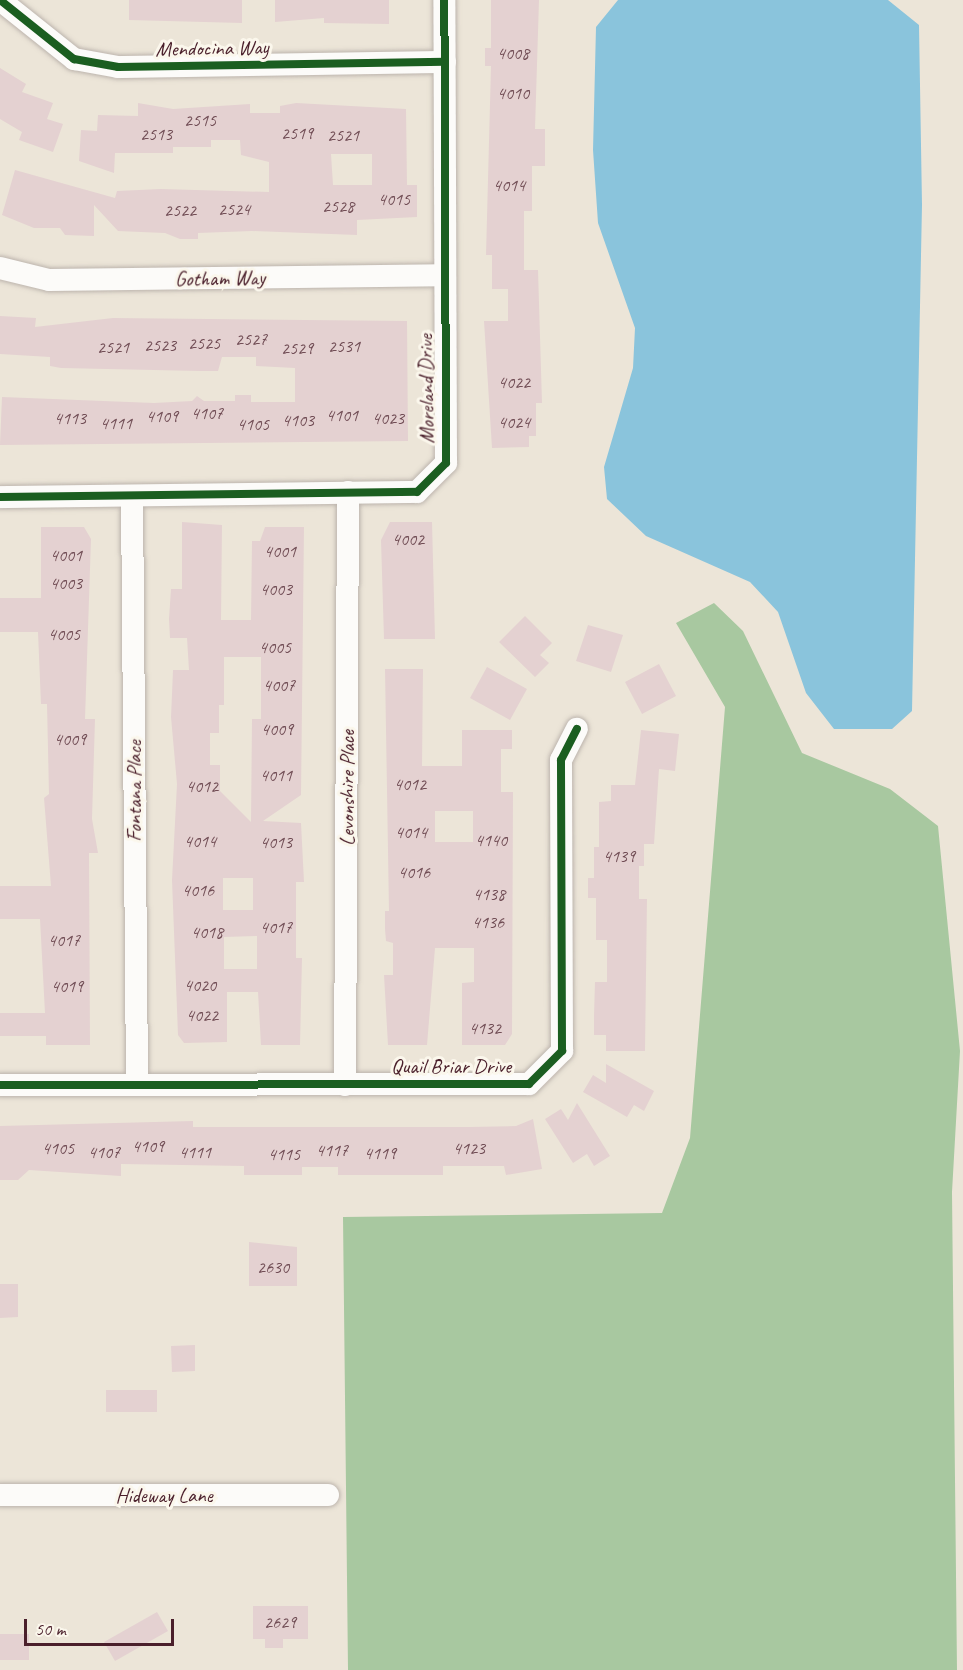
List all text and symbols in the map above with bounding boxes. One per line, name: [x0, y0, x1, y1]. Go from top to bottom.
street label: Mendocina Way: [155, 34, 269, 62]
house number: 4008: [497, 42, 529, 64]
house number: 4010: [497, 82, 529, 104]
house number: 2515: [184, 109, 216, 131]
house number: 2519: [281, 122, 313, 144]
house number: 2513: [140, 123, 172, 145]
house number: 2521: [327, 124, 359, 146]
house number: 4014: [493, 174, 525, 196]
house number: 4015: [378, 188, 410, 210]
house number: 2528: [322, 195, 354, 217]
house number: 2524: [218, 198, 250, 220]
house number: 2522: [164, 199, 196, 221]
street label: Gotham Way: [175, 265, 265, 291]
house number: 2527: [235, 328, 267, 350]
house number: 2525: [188, 332, 220, 354]
house number: 2523: [144, 334, 176, 356]
street label: Moreland Drive: [412, 334, 440, 444]
house number: 2531: [328, 335, 360, 357]
house number: 2521: [97, 336, 129, 358]
house number: 2529: [281, 337, 313, 359]
house number: 4022: [498, 371, 530, 393]
house number: 4107: [191, 402, 223, 424]
house number: 4101: [326, 404, 358, 426]
house number: 4109: [146, 405, 178, 427]
house number: 4113: [54, 407, 86, 429]
house number: 4023: [372, 407, 404, 429]
house number: 4103: [282, 409, 314, 431]
house number: 4024: [498, 411, 530, 433]
house number: 4111: [100, 412, 132, 434]
house number: 4105: [237, 413, 269, 435]
house number: 4002: [392, 528, 424, 550]
house number: 4001: [264, 540, 296, 562]
house number: 4001: [50, 544, 82, 566]
house number: 4003: [50, 572, 82, 594]
house number: 4003: [260, 578, 292, 600]
house number: 4005: [48, 623, 80, 645]
house number: 4005: [259, 636, 291, 658]
house number: 4007: [263, 674, 295, 696]
house number: 4009: [261, 718, 293, 740]
house number: 4009: [54, 728, 86, 750]
street label: Levonshire Place: [334, 730, 360, 846]
street label: Fontana Place: [121, 740, 147, 842]
house number: 4011: [260, 764, 292, 786]
house number: 4012: [394, 773, 426, 795]
house number: 4012: [186, 775, 218, 797]
house number: 4014: [395, 821, 427, 843]
house number: 4140: [475, 829, 507, 851]
house number: 4014: [184, 830, 216, 852]
house number: 4013: [260, 831, 292, 853]
house number: 4139: [603, 845, 635, 867]
house number: 4016: [398, 861, 430, 883]
house number: 4016: [182, 879, 214, 901]
house number: 4138: [473, 883, 505, 905]
house number: 4136: [472, 911, 504, 933]
house number: 4017: [260, 916, 292, 938]
house number: 4018: [191, 921, 223, 943]
house number: 4017: [48, 929, 80, 951]
house number: 4020: [184, 974, 216, 996]
house number: 4019: [51, 975, 83, 997]
house number: 4022: [186, 1004, 218, 1026]
house number: 4132: [469, 1017, 501, 1039]
street label: Quail Briar Drive: [391, 1053, 511, 1079]
house number: 4109: [132, 1135, 164, 1157]
house number: 4105: [42, 1137, 74, 1159]
house number: 4123: [453, 1137, 485, 1159]
house number: 4117: [316, 1139, 348, 1161]
house number: 4107: [88, 1141, 120, 1163]
house number: 4111: [179, 1141, 211, 1163]
house number: 4119: [364, 1142, 396, 1164]
house number: 4115: [268, 1143, 300, 1165]
house number: 2630: [257, 1256, 289, 1278]
street label: Hideway Lane: [115, 1482, 213, 1508]
scale bar: [27, 1607, 177, 1645]
house number: 2629: [264, 1611, 296, 1633]
text: 50 m: [35, 1618, 66, 1640]

